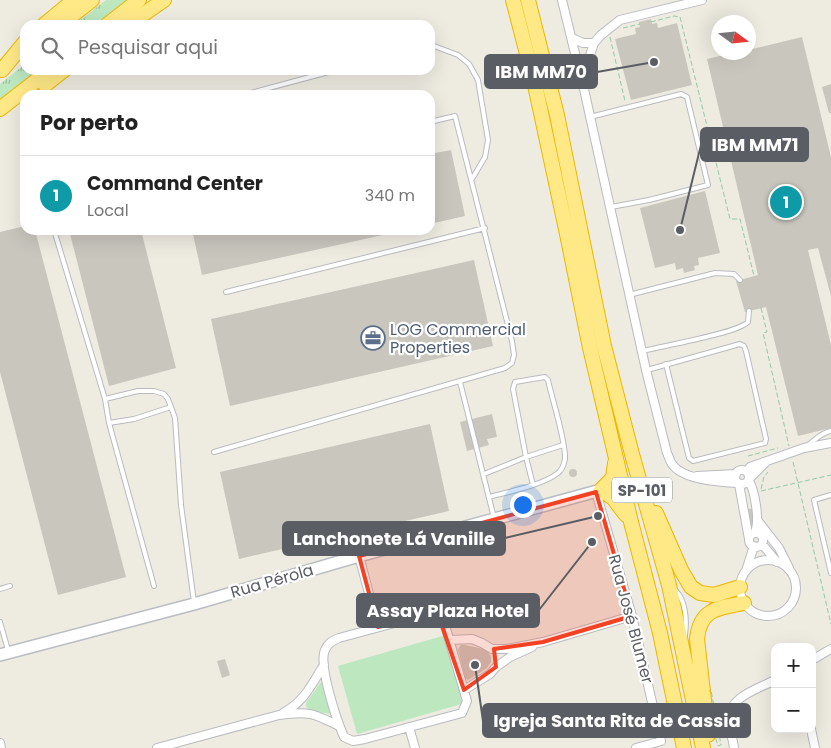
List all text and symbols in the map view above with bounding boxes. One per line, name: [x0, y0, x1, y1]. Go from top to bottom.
north arrow: [711, 15, 756, 60]
search box: [20, 20, 435, 75]
icon: search: [38, 34, 66, 62]
text: Pesquisar aqui: [78, 34, 218, 61]
callout: IBM MM70: [485, 55, 597, 88]
text: IBM MM70: [495, 59, 587, 84]
text: Por perto: [40, 108, 138, 137]
callout: IBM MM71: [701, 128, 808, 161]
text: IBM MM71: [712, 132, 798, 157]
text: Command Center: [87, 170, 263, 197]
pin: 1: [770, 183, 802, 221]
text: 1: [53, 184, 59, 207]
text: 340 m: [365, 184, 415, 207]
text: Local: [87, 199, 129, 222]
place label: LOG Commercial Properties: [390, 318, 526, 359]
office icon: LOG Commercial Properties: [360, 325, 386, 351]
road number: SP-101: [612, 478, 672, 502]
your location: [510, 492, 536, 518]
callout: Lanchonete Lá Vanille: [283, 522, 505, 555]
text: Lanchonete Lá Vanille: [293, 526, 495, 551]
street label: Rua José Blumer: [603, 552, 659, 686]
street label: Rua Pérola: [228, 558, 316, 604]
callout: Assay Plaza Hotel: [357, 594, 539, 627]
text: Assay Plaza Hotel: [367, 598, 529, 623]
map controls: [771, 643, 816, 733]
button: +: [771, 643, 816, 688]
button: −: [771, 688, 816, 733]
callout: Igreja Santa Rita de Cassia: [483, 704, 750, 737]
text: Igreja Santa Rita de Cassia: [493, 708, 741, 733]

